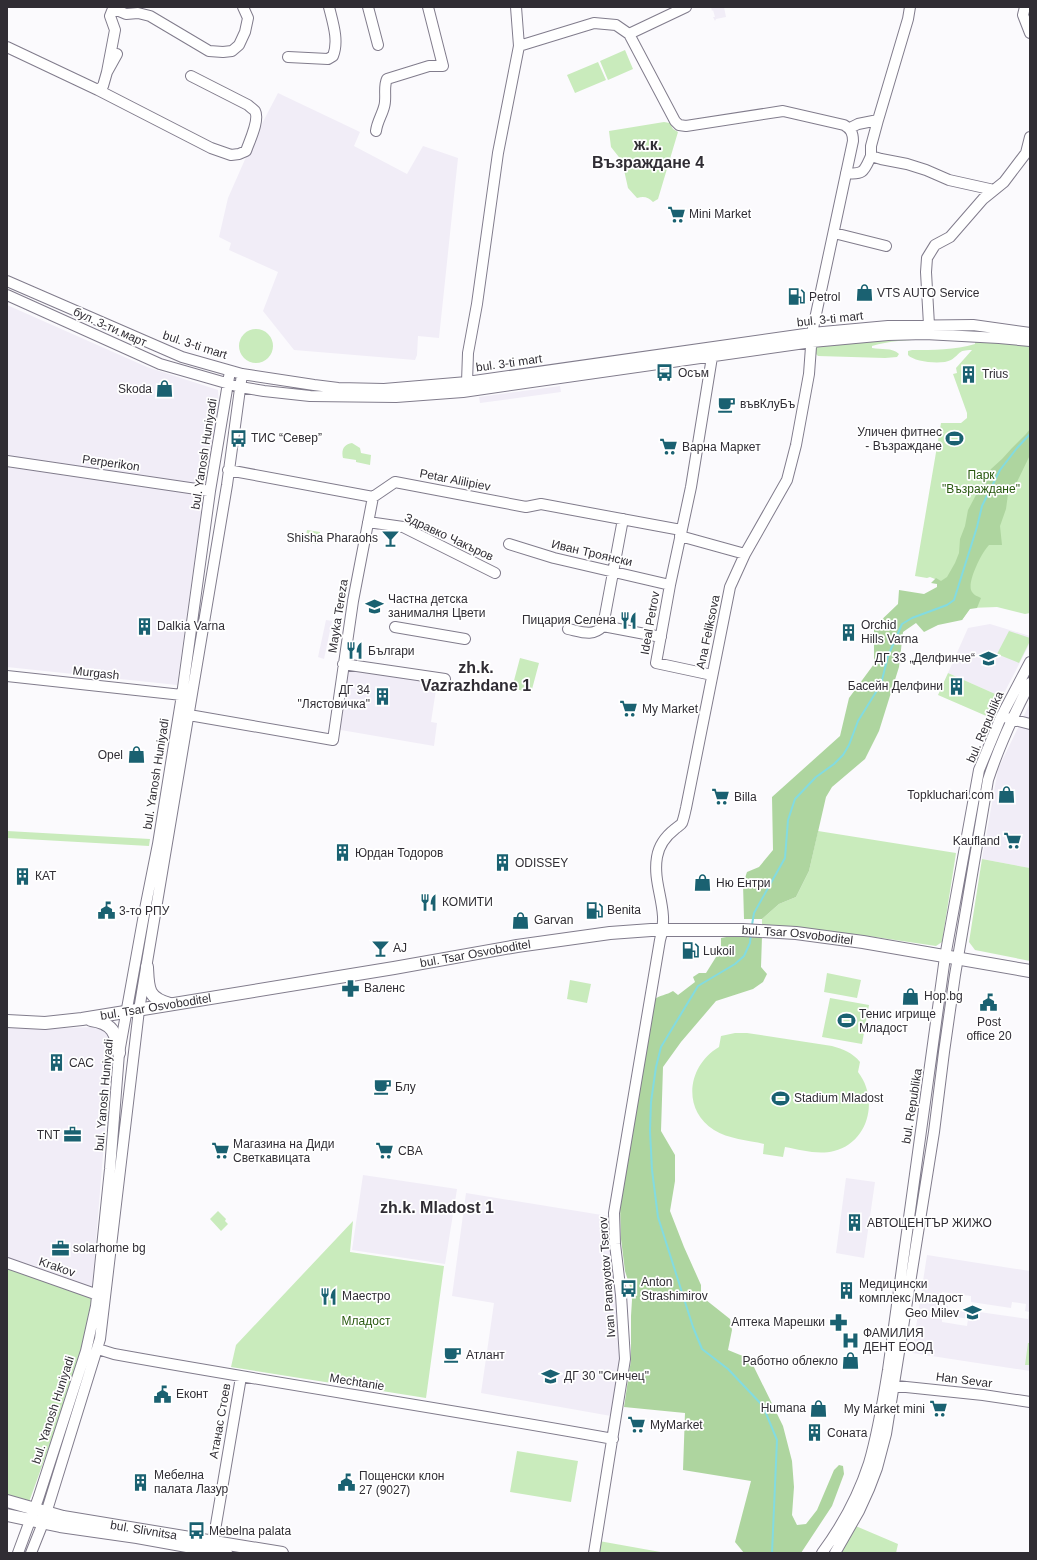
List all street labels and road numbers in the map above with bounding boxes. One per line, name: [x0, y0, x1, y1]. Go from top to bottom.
street label: бул. 3-ти март: [71, 305, 149, 350]
street label: bul. 3-ti mart: [796, 308, 865, 329]
street label: bul. 3-ti mart: [161, 328, 230, 362]
street label: bul. 3-ti mart: [475, 351, 544, 375]
street label: bul. Yanosh Huniyadi: [188, 397, 220, 511]
street label: Perperikon: [81, 452, 141, 474]
street label: Petar Alilipiev: [418, 466, 492, 494]
street label: Здравко Чакъров: [402, 510, 496, 564]
street label: Иван Троянски: [550, 537, 634, 569]
street label: Mayka Tereza: [325, 578, 351, 654]
street label: Ideal Petrov: [638, 590, 662, 656]
street label: Ana Feliksova: [693, 593, 723, 670]
street label: Murgash: [72, 664, 120, 682]
street label: bul. Republika: [964, 689, 1006, 765]
street label: bul. Yanosh Huniyadi: [140, 717, 172, 831]
street label: bul. Tsar Osvoboditel: [741, 923, 854, 948]
street label: bul. Tsar Osvoboditel: [419, 937, 531, 970]
street label: bul. Tsar Osvoboditel: [99, 991, 212, 1023]
street label: bul. Yanosh Huniyadi: [92, 1038, 116, 1152]
street label: bul. Republika: [899, 1067, 925, 1145]
street label: Ivan Panayotov Tserov: [596, 1216, 618, 1338]
street label: Krakov: [37, 1254, 77, 1280]
street label: bul. Yanosh Huniyadi: [29, 1354, 77, 1466]
street label: Han Sevar: [935, 1370, 993, 1390]
street label: Mechtanie: [329, 1371, 386, 1393]
street label: Атанас Стоев: [206, 1382, 234, 1460]
street label: bul. Slivnitsa: [109, 1518, 178, 1543]

